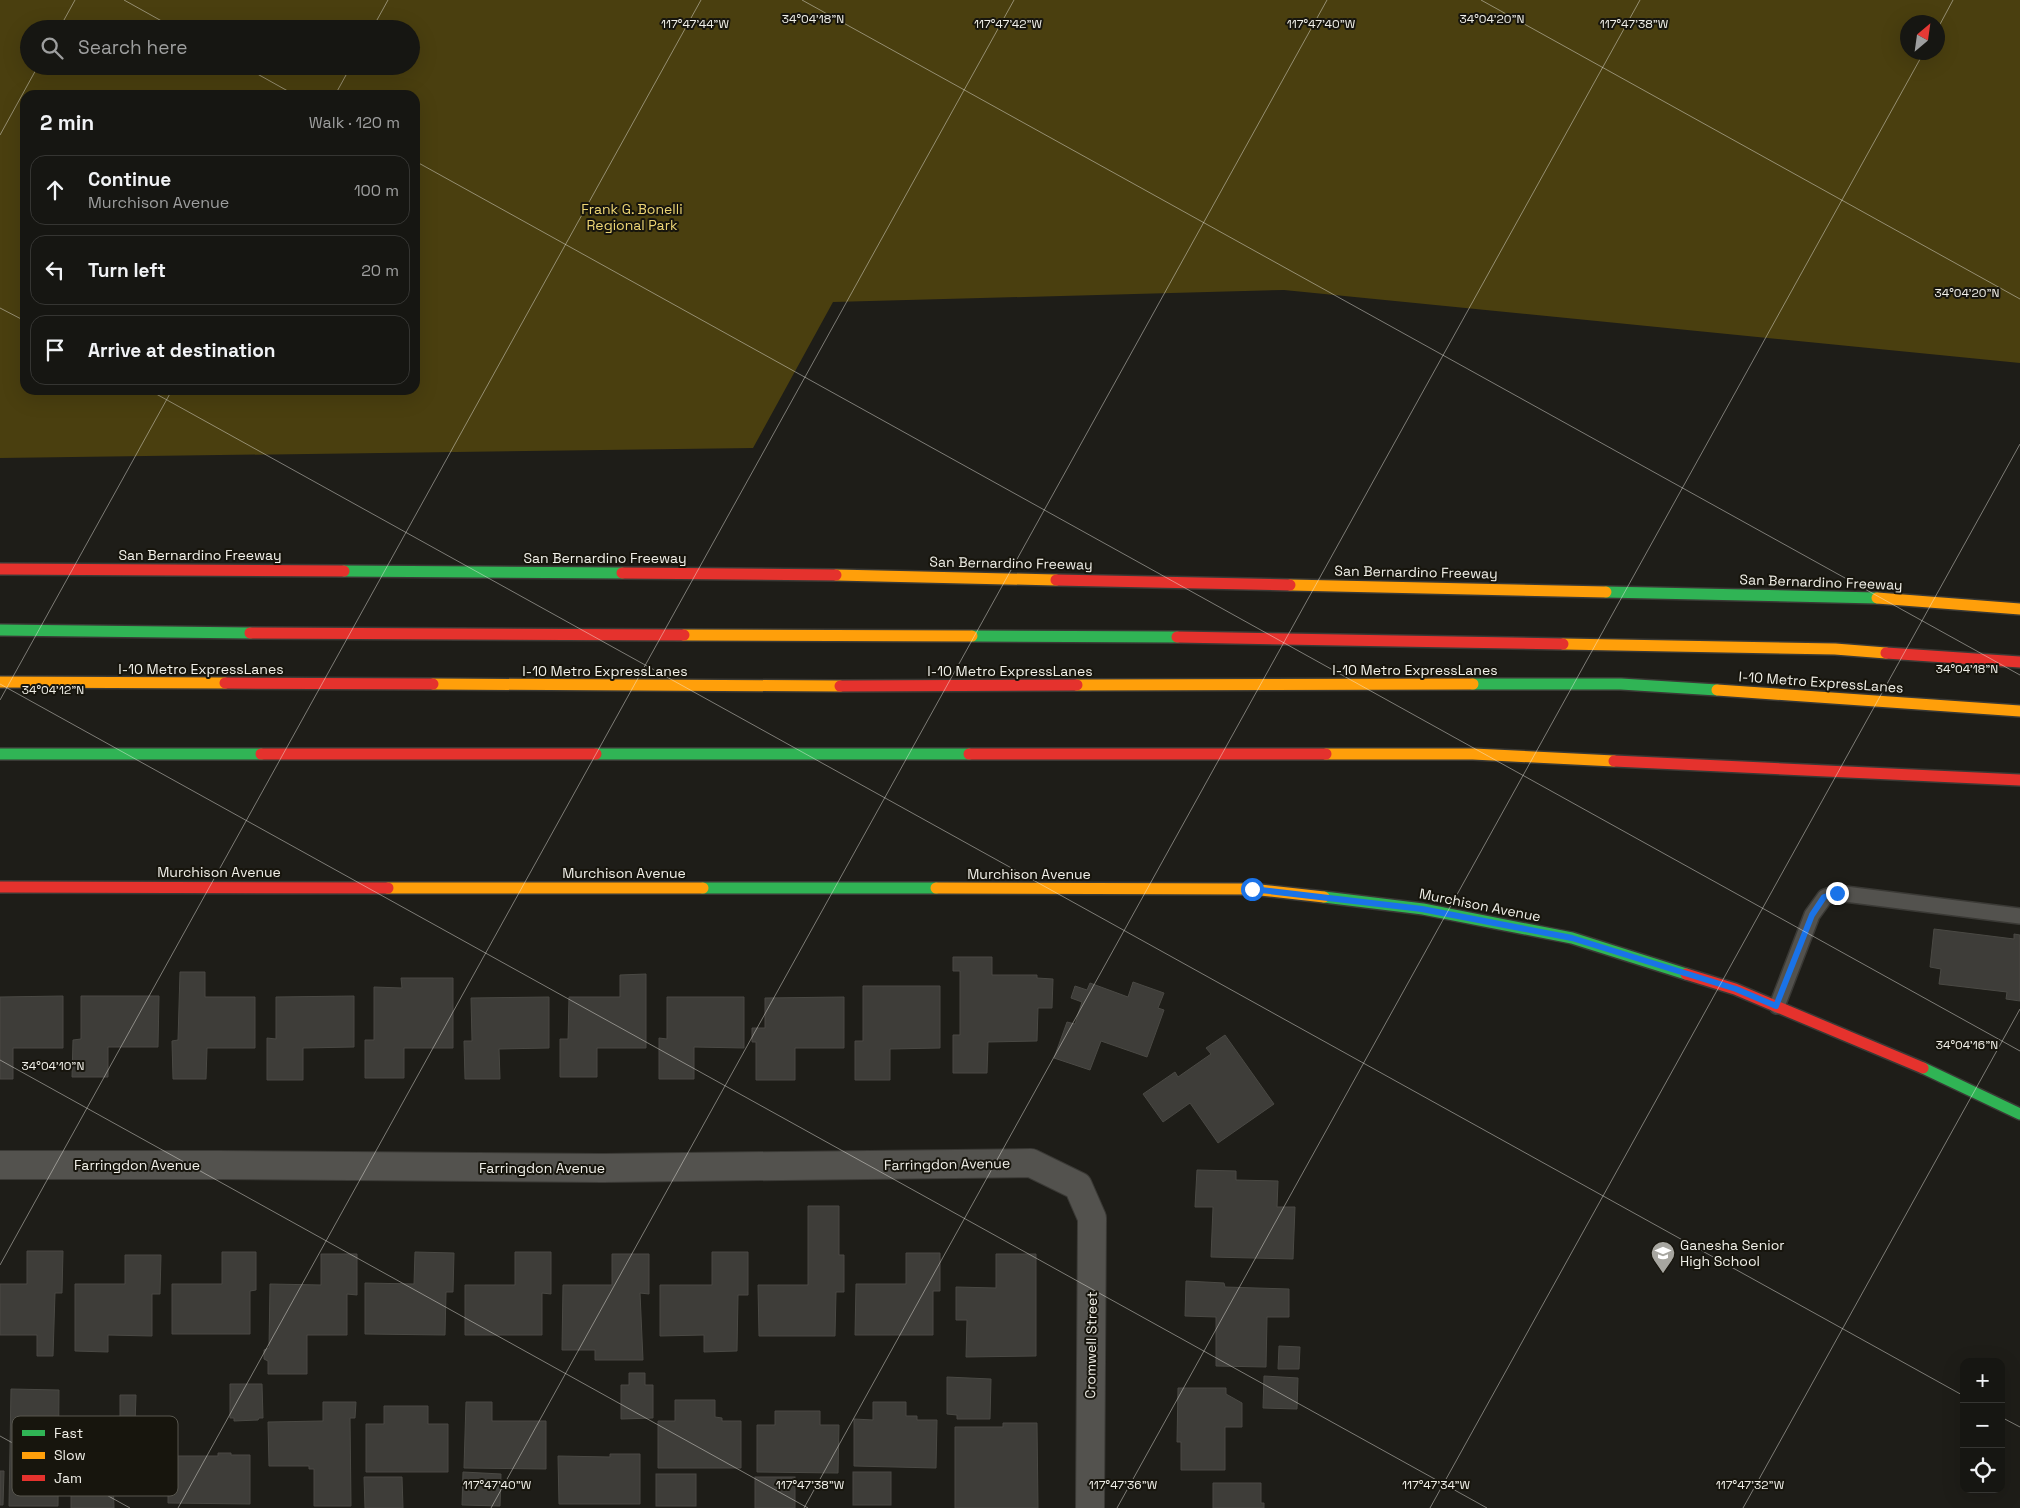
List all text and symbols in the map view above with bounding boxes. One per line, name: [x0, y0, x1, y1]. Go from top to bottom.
text: 34°04'18"N: [782, 11, 844, 27]
text: 34°04'20"N: [1459, 11, 1525, 27]
north arrow: [1900, 15, 1945, 60]
text: 117°47'44"W: [661, 16, 729, 32]
text: 117°47'42"W: [974, 16, 1043, 32]
text: 117°47'40"W: [1287, 16, 1356, 32]
text: 117°47'38"W: [1600, 16, 1669, 32]
search box: [20, 20, 420, 75]
icon: search: [38, 34, 66, 62]
text: Search here: [78, 35, 188, 60]
text: 2 min: [40, 109, 94, 136]
text: Walk · 120 m: [309, 112, 400, 133]
text: Continue: [88, 167, 171, 192]
icon: ahead: [41, 176, 69, 204]
text: 100 m: [354, 180, 399, 201]
text: Murchison Avenue: [88, 192, 229, 213]
park label: Frank G. Bonelli Regional Park: [581, 200, 683, 234]
icon: left: [41, 256, 69, 284]
text: Turn left: [88, 258, 166, 283]
text: 20 m: [361, 260, 399, 281]
text: 34°04'20"N: [1934, 285, 2000, 301]
icon: arrive: [41, 336, 69, 364]
text: Arrive at destination: [88, 338, 276, 363]
street label: San Bernardino Freeway: [118, 546, 282, 564]
street label: San Bernardino Freeway: [523, 549, 687, 567]
street label: San Bernardino Freeway: [929, 553, 1093, 573]
street label: San Bernardino Freeway: [1334, 562, 1498, 582]
street label: San Bernardino Freeway: [1739, 570, 1903, 594]
street label: I-10 Metro ExpressLanes: [118, 660, 284, 678]
street label: I-10 Metro ExpressLanes: [1332, 661, 1498, 679]
text: 34°04'18"N: [1936, 661, 1998, 677]
street label: I-10 Metro ExpressLanes: [522, 662, 688, 680]
street label: I-10 Metro ExpressLanes: [927, 662, 1093, 680]
street label: I-10 Metro ExpressLanes: [1738, 667, 1904, 697]
text: 34°04'12"N: [22, 682, 84, 698]
street label: Murchison Avenue: [157, 863, 281, 881]
street label: Murchison Avenue: [562, 864, 686, 882]
street label: Murchison Avenue: [967, 865, 1091, 883]
route start: [1241, 878, 1264, 901]
route end: [1826, 882, 1849, 905]
street label: Murchison Avenue: [1418, 884, 1542, 926]
text: 34°04'16"N: [1936, 1037, 1998, 1053]
text: 34°04'10"N: [22, 1058, 84, 1074]
street label: Farringdon Avenue: [884, 1154, 1010, 1174]
street label: Farringdon Avenue: [74, 1156, 200, 1174]
street label: Farringdon Avenue: [479, 1159, 605, 1177]
place label: Ganesha Senior High School: [1680, 1236, 1785, 1270]
school or university icon: Ganesha Senior High School: [1650, 1240, 1676, 1274]
street label: Cromwell Street: [1081, 1291, 1101, 1399]
map controls: [1960, 1358, 2005, 1493]
button: +: [1960, 1358, 2005, 1403]
button: −: [1960, 1403, 2005, 1448]
legend: [12, 1416, 178, 1496]
text: Fast: [54, 1424, 83, 1442]
text: Slow: [54, 1446, 86, 1464]
button: locate: [1960, 1448, 2005, 1493]
text: Jam: [54, 1469, 82, 1487]
text: 117°47'40"W: [463, 1477, 532, 1493]
text: 117°47'38"W: [776, 1477, 845, 1493]
text: 117°47'36"W: [1089, 1477, 1158, 1493]
text: 117°47'34"W: [1402, 1477, 1471, 1493]
text: 117°47'32"W: [1716, 1477, 1785, 1493]

